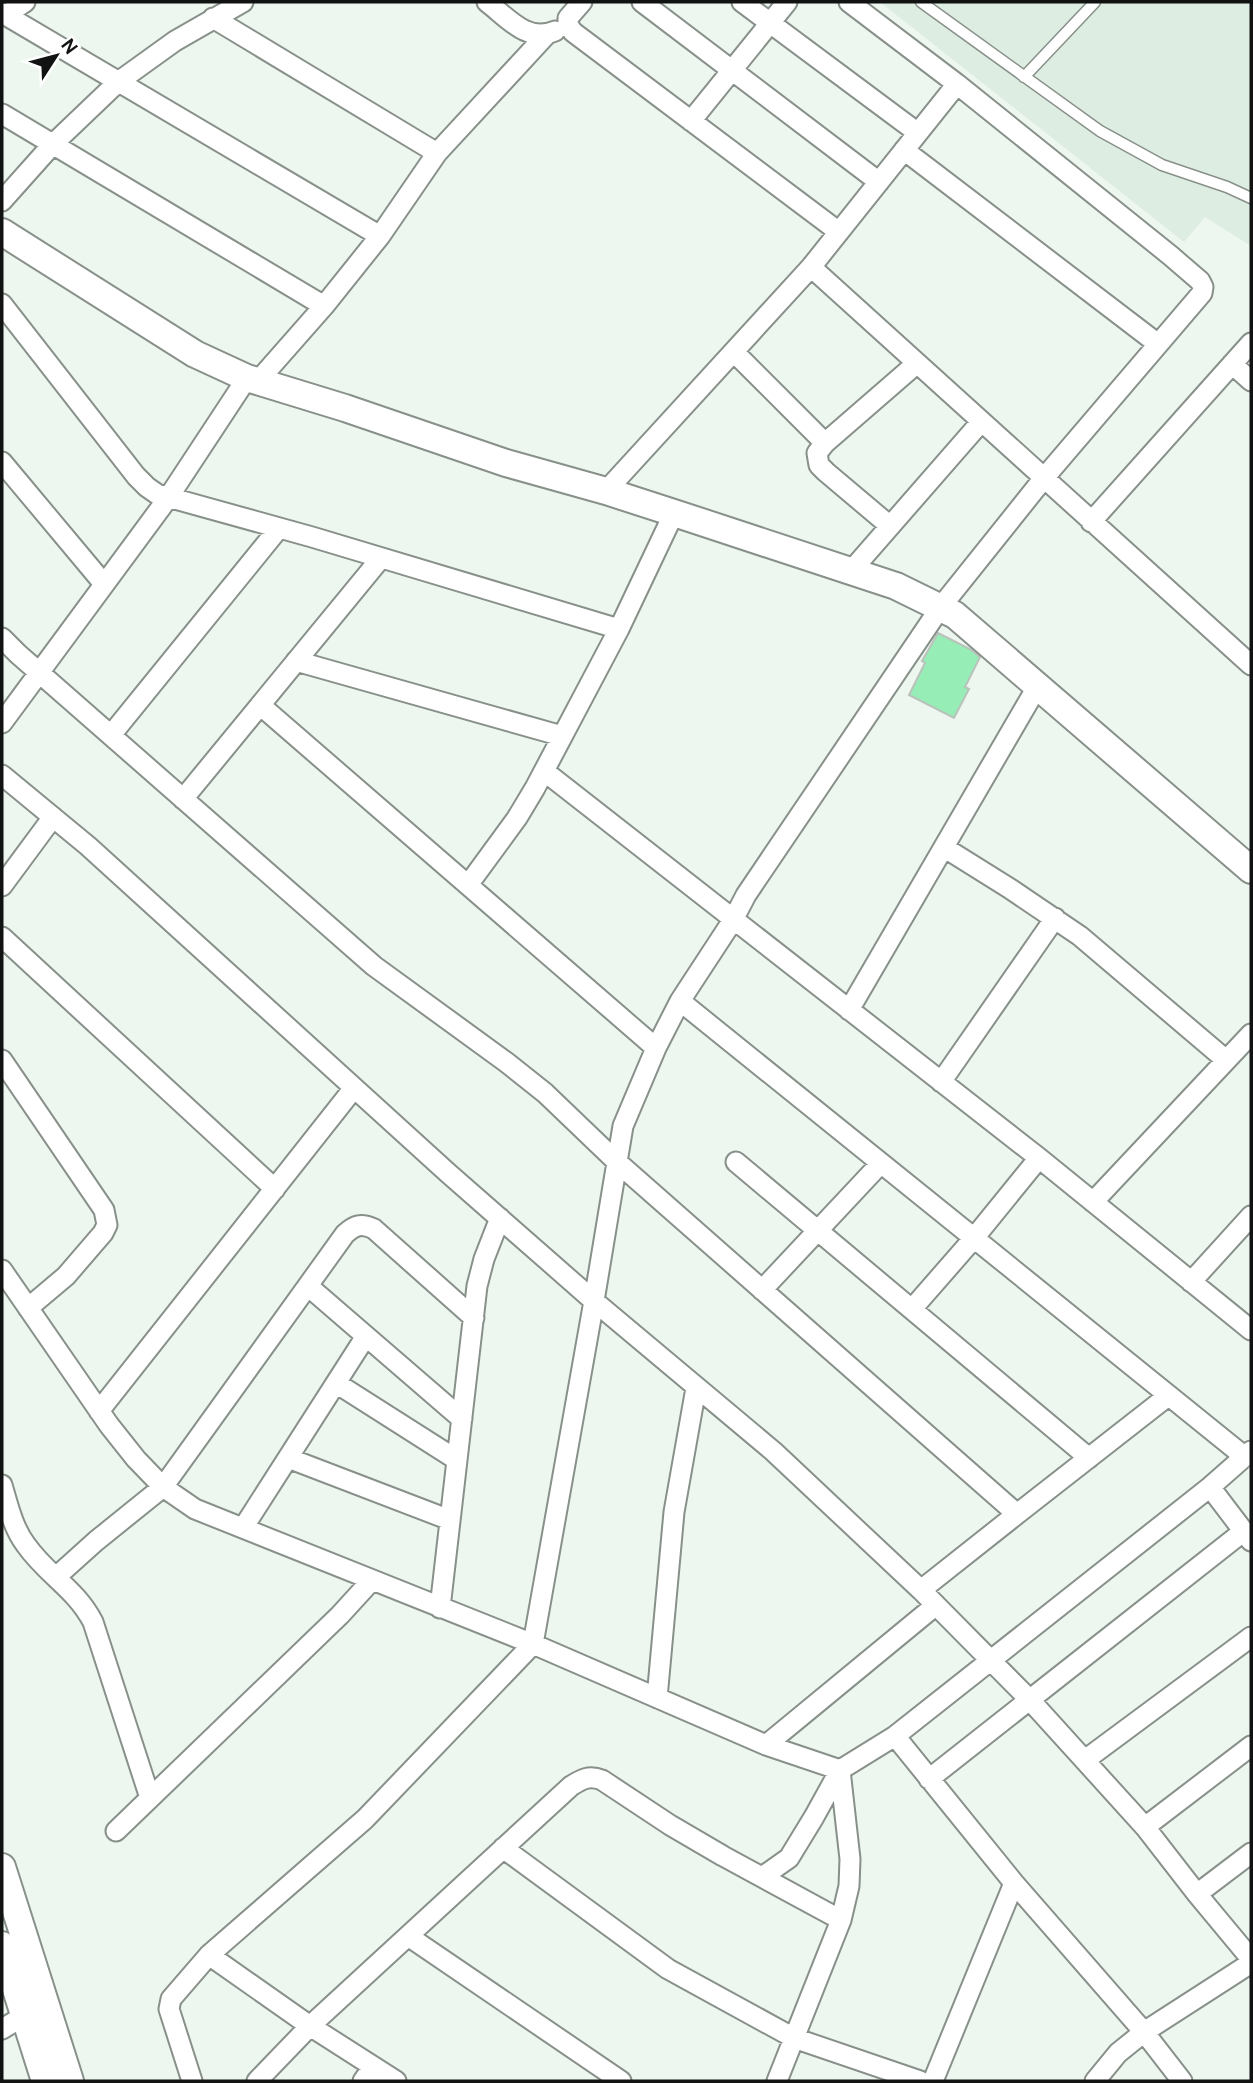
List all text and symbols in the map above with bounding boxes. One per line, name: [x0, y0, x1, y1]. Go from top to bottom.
north arrow: [21, 21, 91, 91]
text: N: [56, 34, 83, 58]

